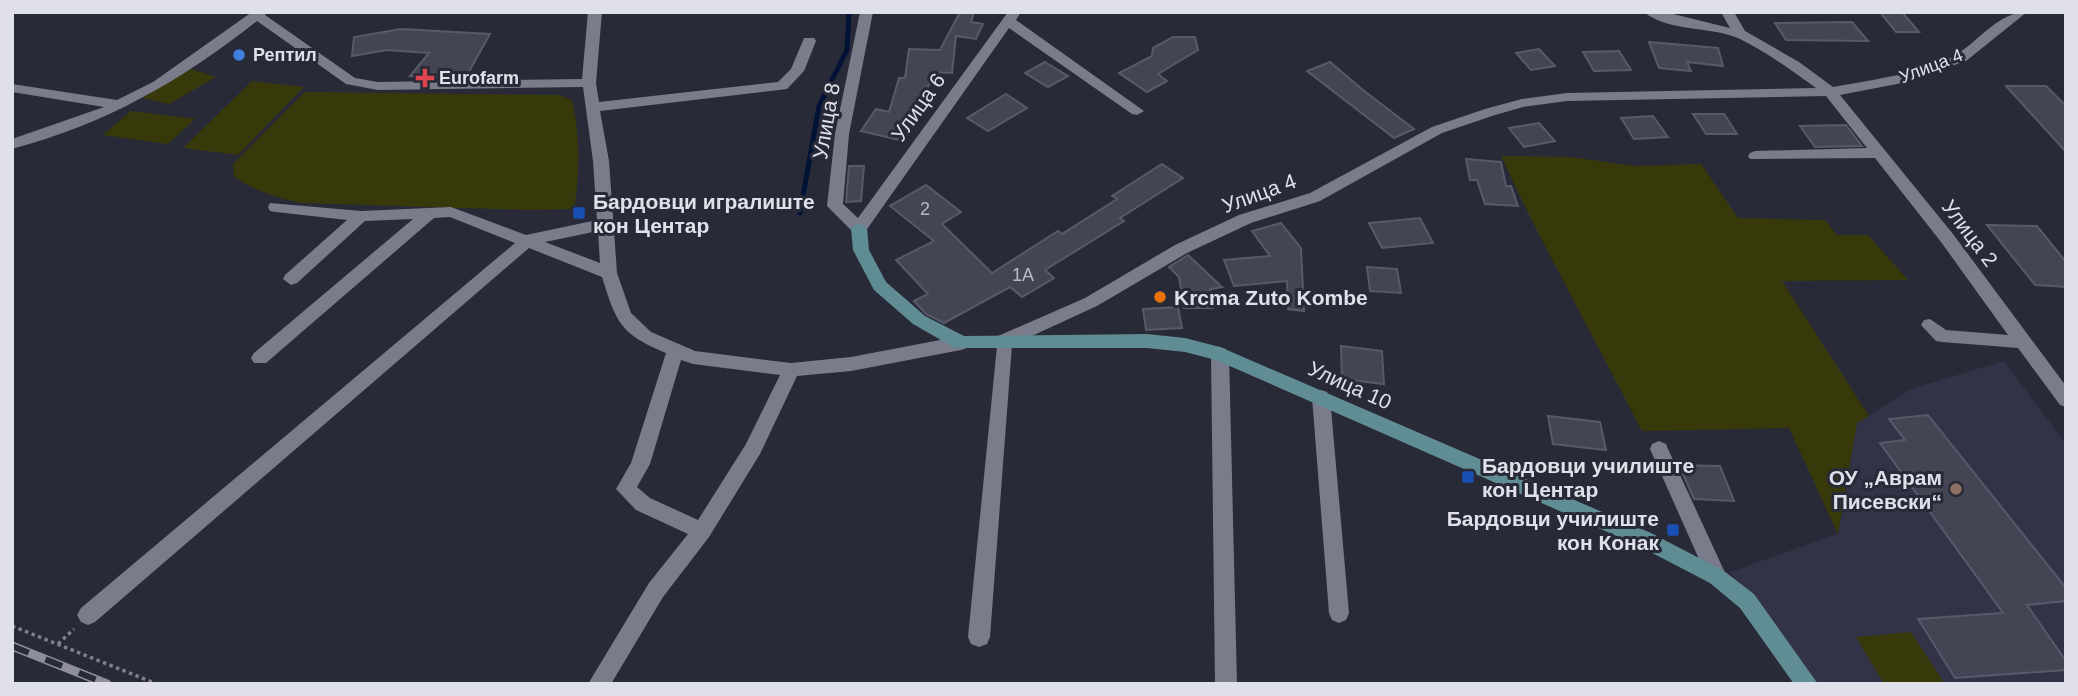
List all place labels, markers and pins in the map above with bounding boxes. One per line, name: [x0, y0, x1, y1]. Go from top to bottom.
place label: Рептил: [253, 45, 317, 65]
marker: Рептил: [231, 47, 247, 63]
place label: Eurofarm: [439, 68, 519, 88]
marker: Eurofarm: [417, 70, 433, 86]
place label: Бардовци игралиште кон Центар: [593, 190, 815, 237]
marker: Бардовци игралиште кон Центар: [571, 205, 587, 221]
place label: Krcma Zuto Kombe: [1174, 286, 1368, 309]
marker: Krcma Zuto Kombe: [1152, 289, 1168, 305]
place label: Бардовци училиште кон Центар: [1482, 454, 1694, 501]
place label: ОУ „Аврам Писевски“: [1829, 466, 1942, 513]
marker: Бардовци училиште кон Центар: [1460, 469, 1476, 485]
marker: ОУ „Аврам Писевски“: [1948, 481, 1964, 497]
place label: Бардовци училиште кон Конак: [1447, 507, 1659, 554]
marker: Бардовци училиште кон Конак: [1665, 522, 1681, 538]

